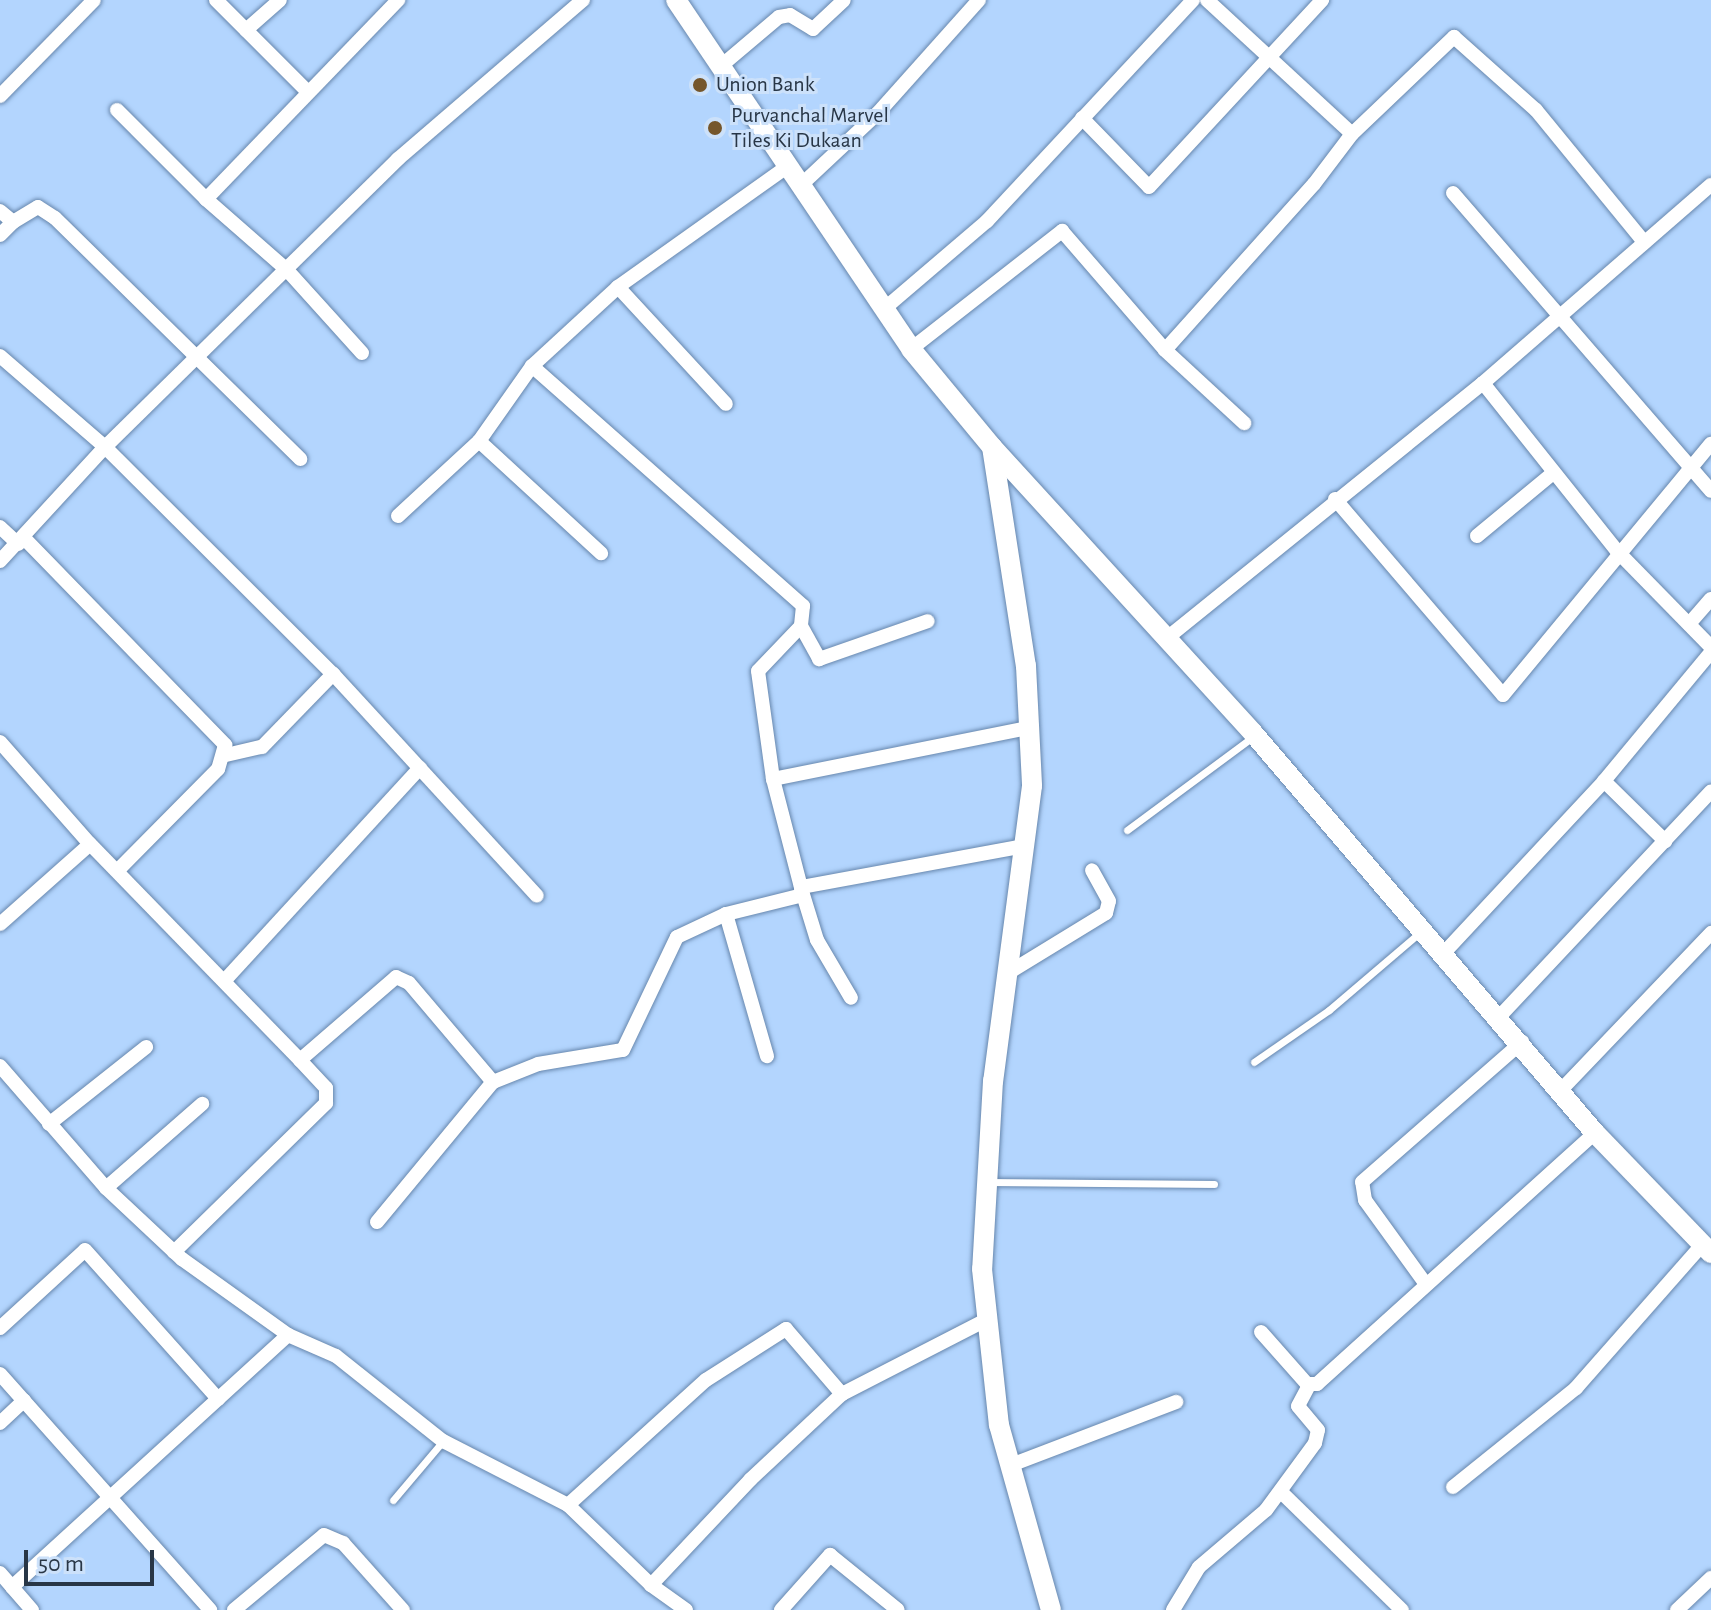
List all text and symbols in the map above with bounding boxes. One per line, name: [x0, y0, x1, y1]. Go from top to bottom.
place label: Union Bank: [716, 72, 815, 98]
marker: Union Bank: [691, 76, 709, 94]
place label: Purvanchal Marvel Tiles Ki Dukaan: [731, 102, 889, 154]
marker: Purvanchal Marvel Tiles Ki Dukaan: [706, 119, 724, 137]
scale bar: [28, 1534, 158, 1584]
text: 50 m: [38, 1552, 84, 1576]

